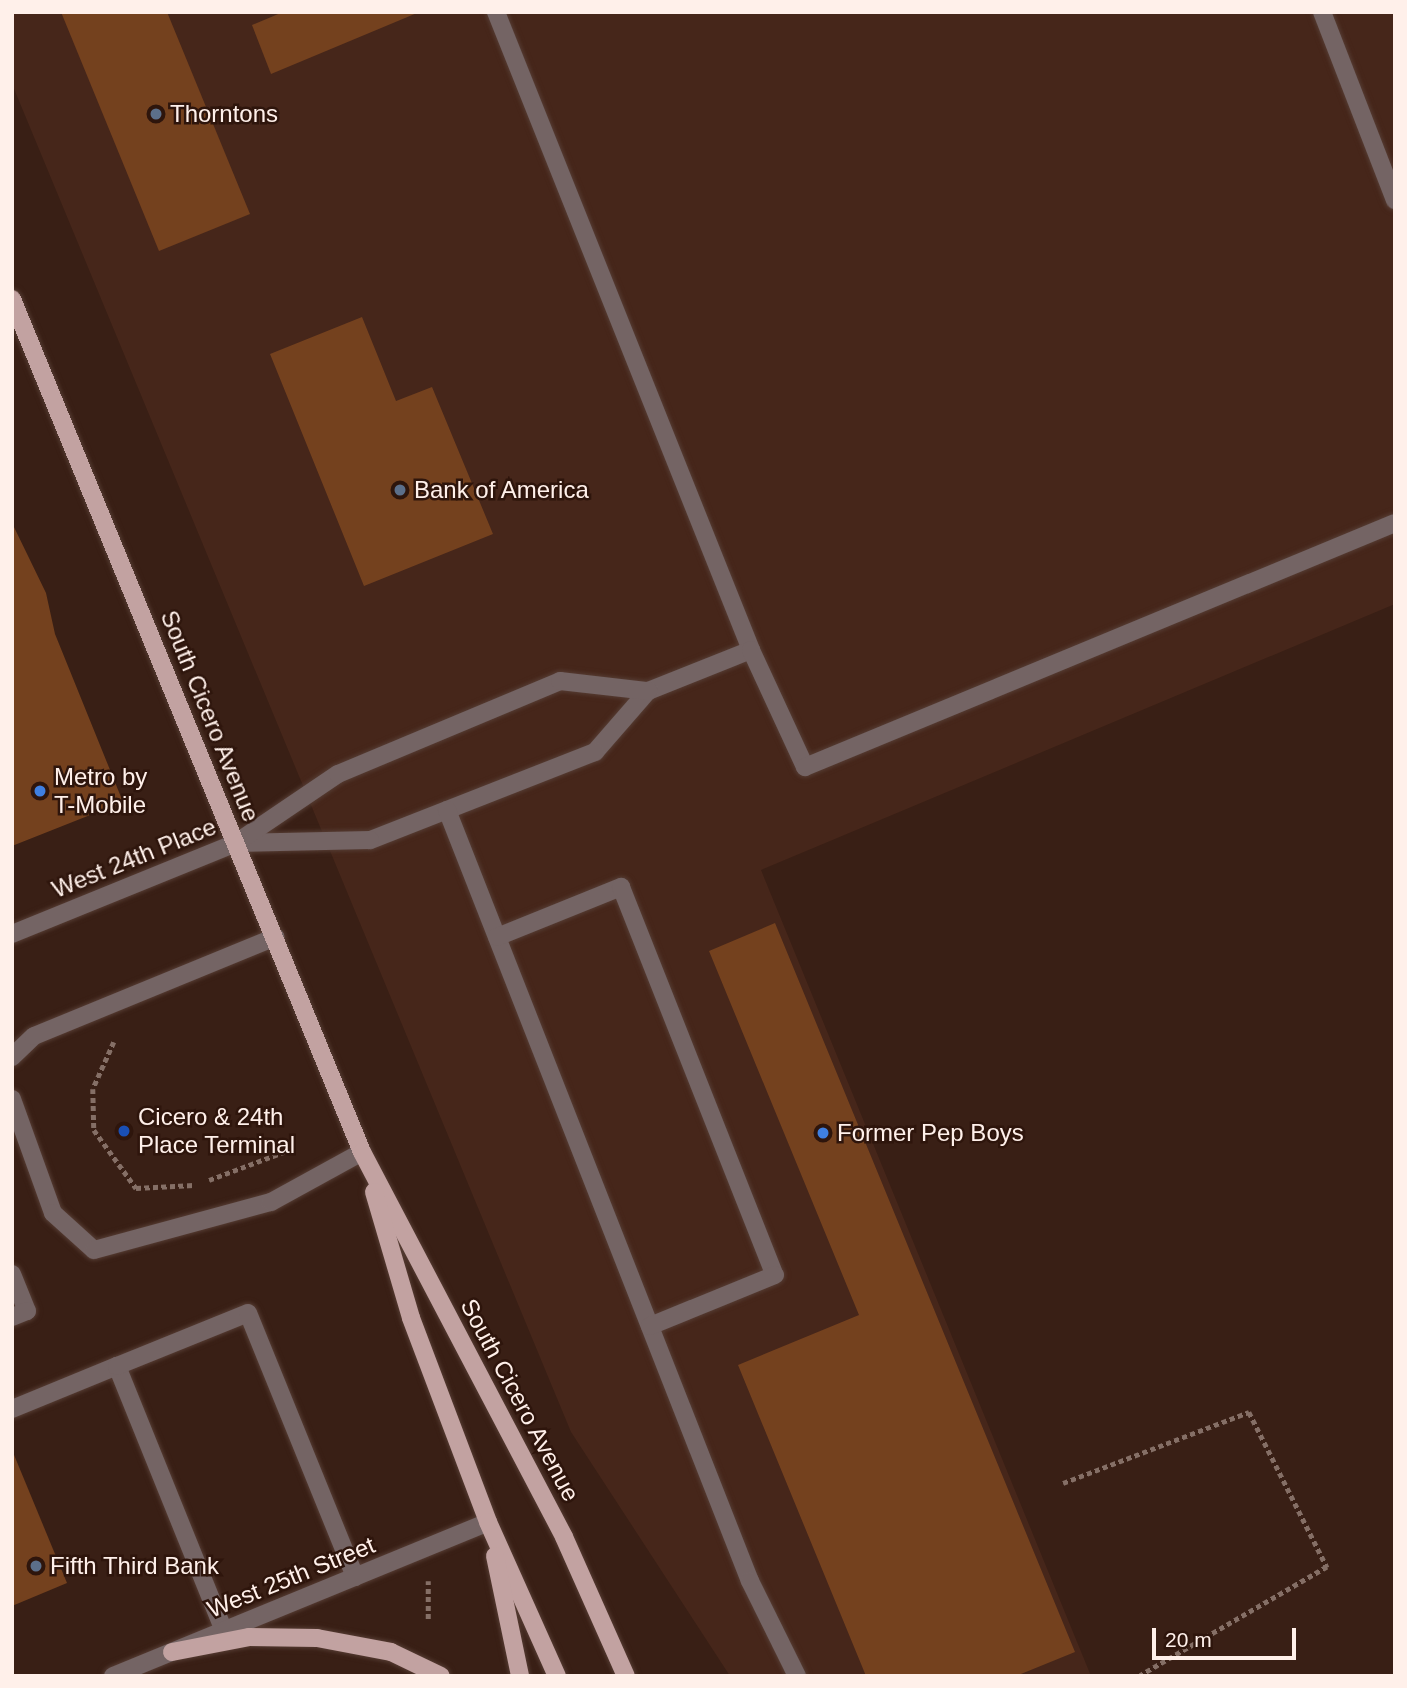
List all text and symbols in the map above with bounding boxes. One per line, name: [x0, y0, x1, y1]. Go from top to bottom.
place label: Thorntons: [170, 100, 278, 128]
marker: Thorntons: [148, 106, 164, 122]
place label: Bank of America: [414, 476, 590, 504]
marker: Bank of America: [392, 482, 408, 498]
street label: South Cicero Avenue: [154, 606, 266, 826]
place label: Metro by T-Mobile: [54, 763, 147, 819]
marker: Metro by T-Mobile: [32, 783, 48, 799]
street label: West 24th Place: [48, 812, 220, 904]
place label: Cicero & 24th Place Terminal: [138, 1103, 295, 1159]
place label: Former Pep Boys: [837, 1119, 1024, 1147]
marker: Cicero & 24th Place Terminal: [116, 1123, 132, 1139]
marker: Former Pep Boys: [815, 1125, 831, 1141]
street label: South Cicero Avenue: [454, 1293, 586, 1507]
street label: West 25th Street: [203, 1530, 379, 1624]
place label: Fifth Third Bank: [50, 1552, 219, 1580]
marker: Fifth Third Bank: [28, 1558, 44, 1574]
scale bar: [1155, 1614, 1298, 1658]
text: 20 m: [1165, 1628, 1212, 1651]

